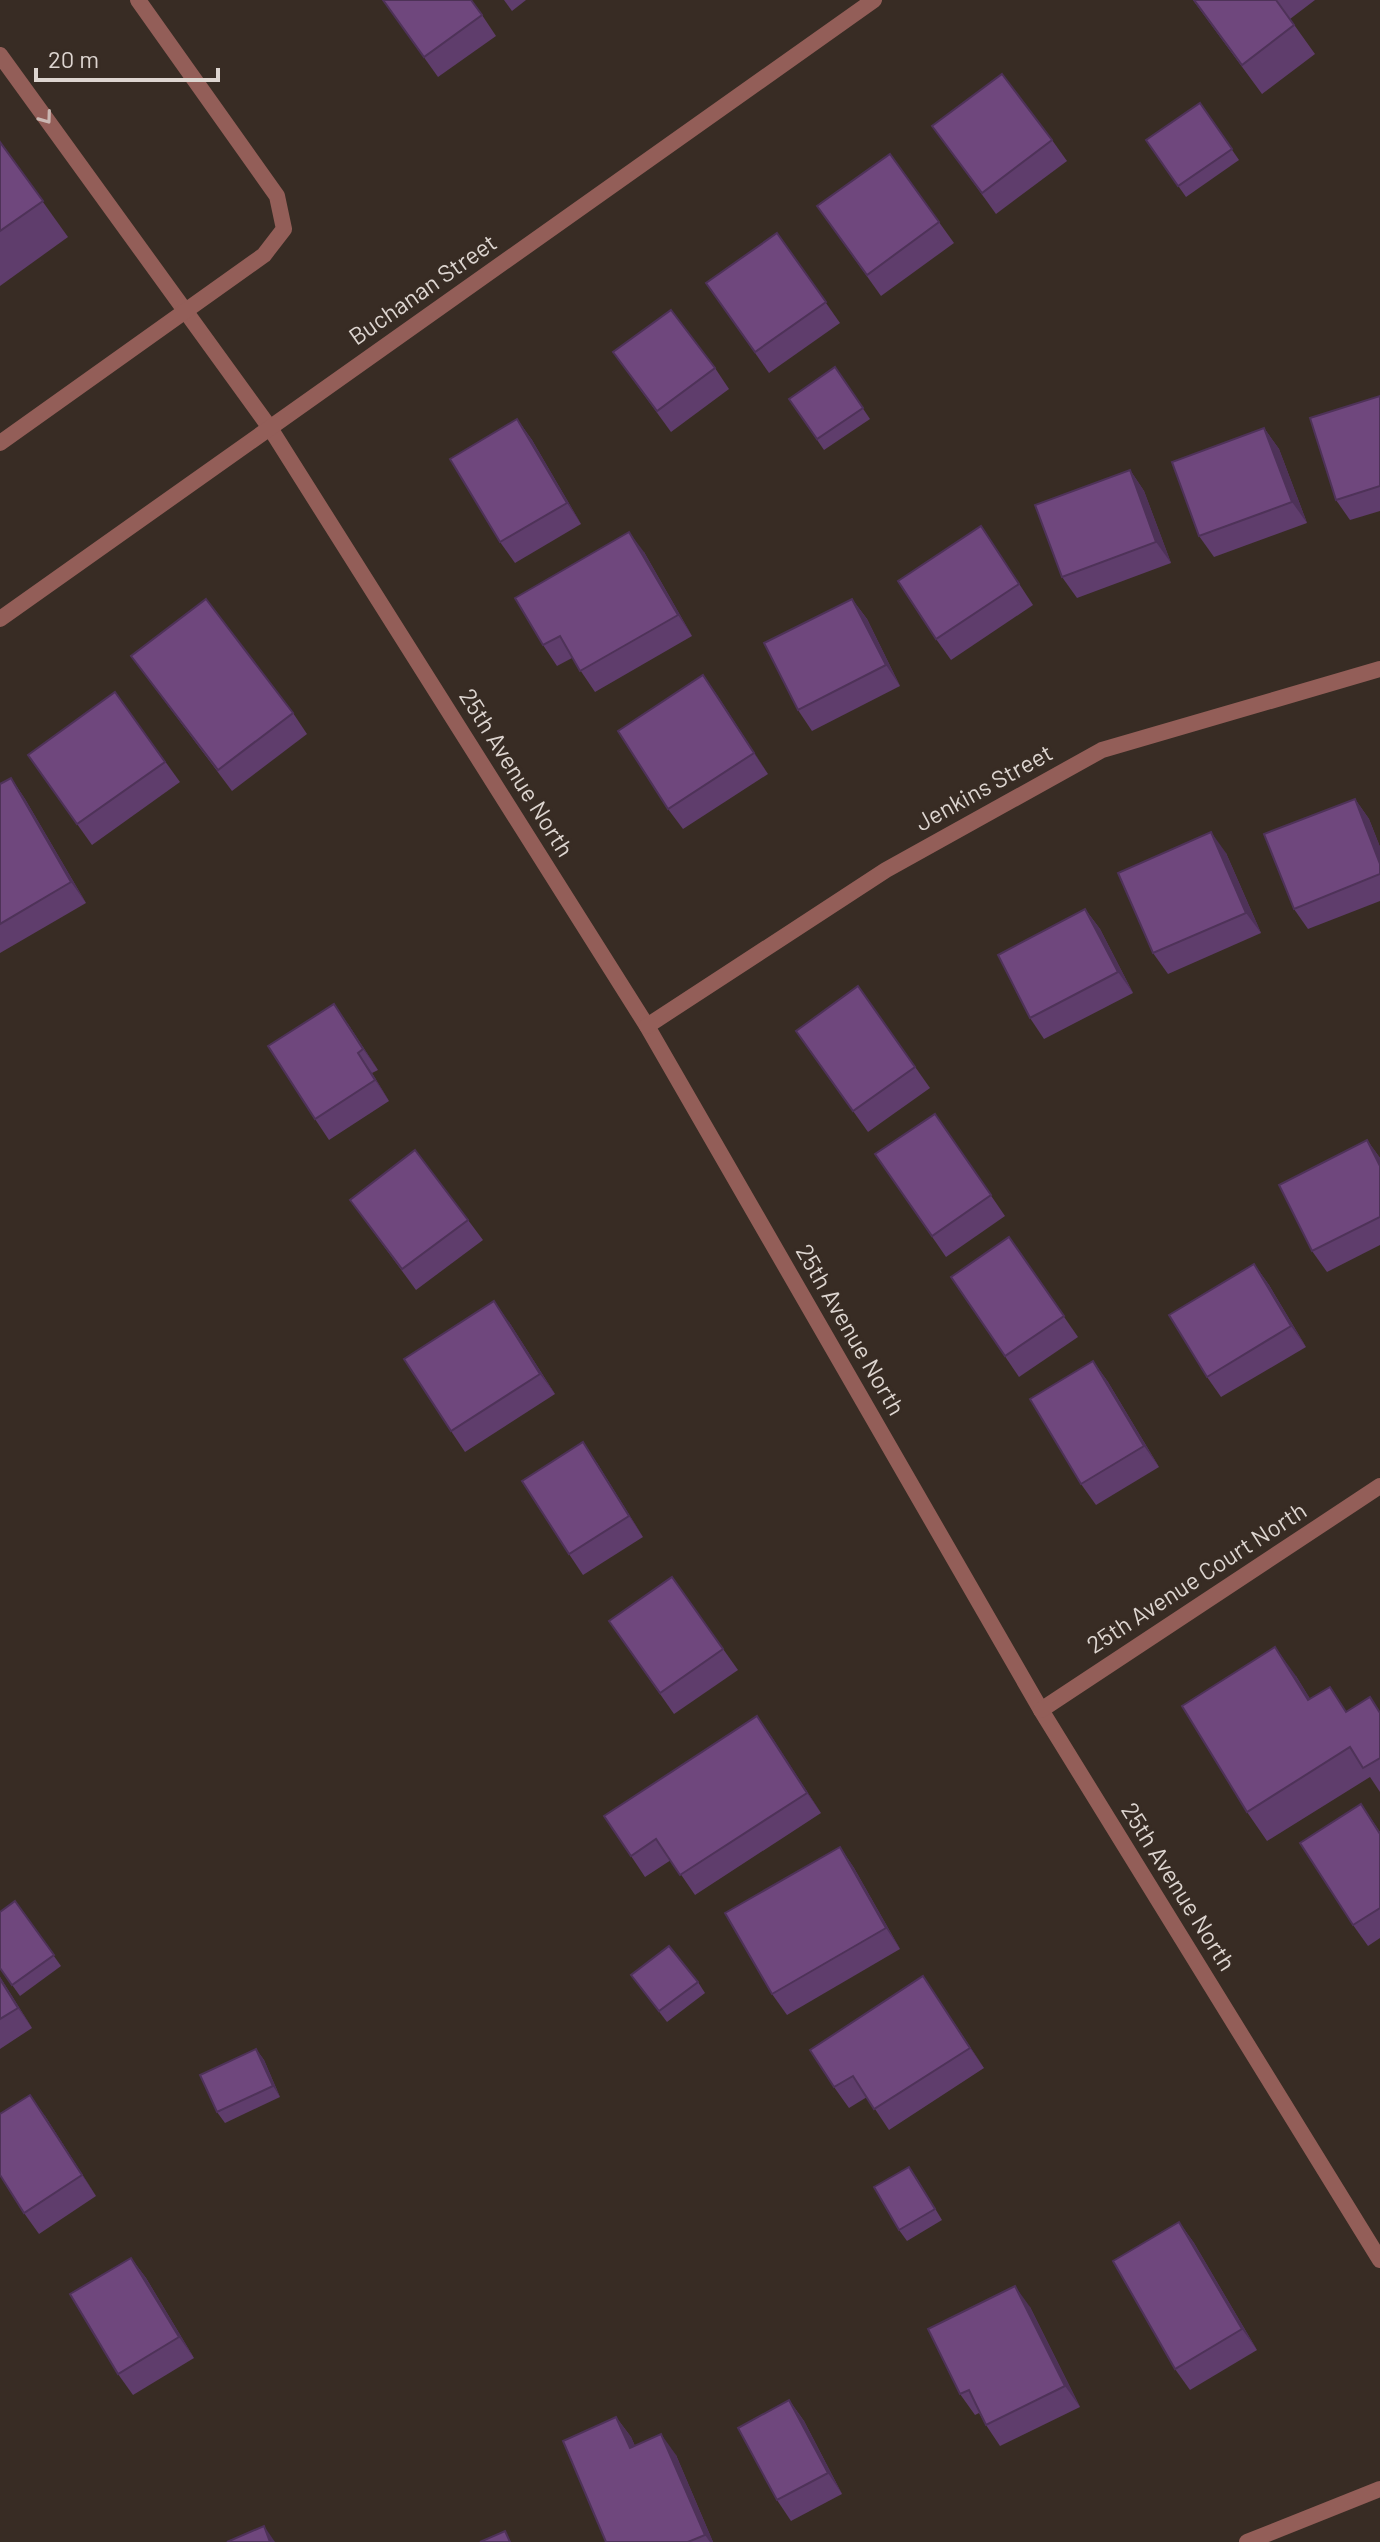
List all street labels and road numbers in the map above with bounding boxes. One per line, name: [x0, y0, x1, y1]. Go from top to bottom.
street label: Buchanan Street: [343, 227, 502, 350]
street label: 25th Avenue North: [454, 683, 581, 862]
street label: Jenkins Street: [910, 737, 1057, 836]
street label: 25th Avenue North: [791, 1239, 912, 1420]
street label: 25th Avenue Court North: [1081, 1495, 1311, 1659]
street label: 25th Avenue North: [1116, 1797, 1243, 1976]

